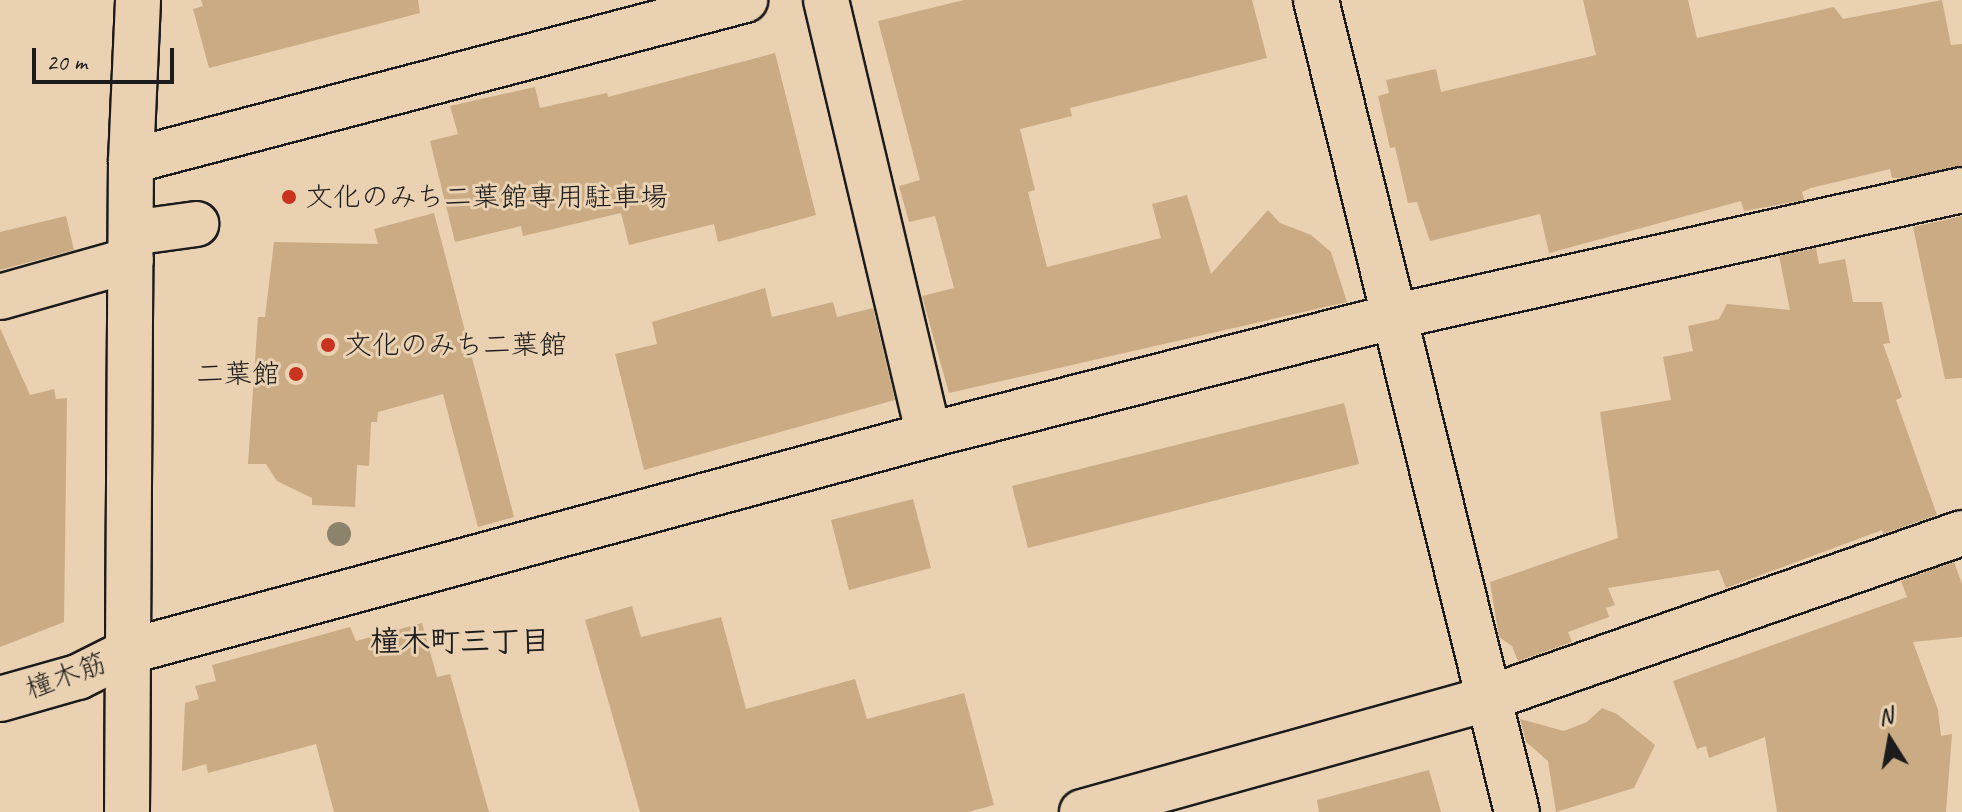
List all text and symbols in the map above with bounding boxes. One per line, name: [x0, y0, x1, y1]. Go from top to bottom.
scale bar: [36, 32, 178, 82]
text: 20 m: [46, 47, 87, 77]
place label: 文化のみち二葉館専用駐車場: [305, 180, 669, 214]
marker: 文化のみち二葉館専用駐車場: [280, 188, 298, 206]
place label: 文化のみち二葉館: [344, 328, 568, 362]
marker: 文化のみち二葉館: [319, 336, 337, 354]
place label: 二葉館: [196, 357, 280, 391]
marker: 二葉館: [287, 365, 305, 383]
district label: 橦木町三丁目: [370, 623, 550, 659]
street label: 橦木筋: [21, 646, 111, 706]
north arrow: [1850, 700, 1930, 780]
text: N: [1876, 701, 1895, 731]

